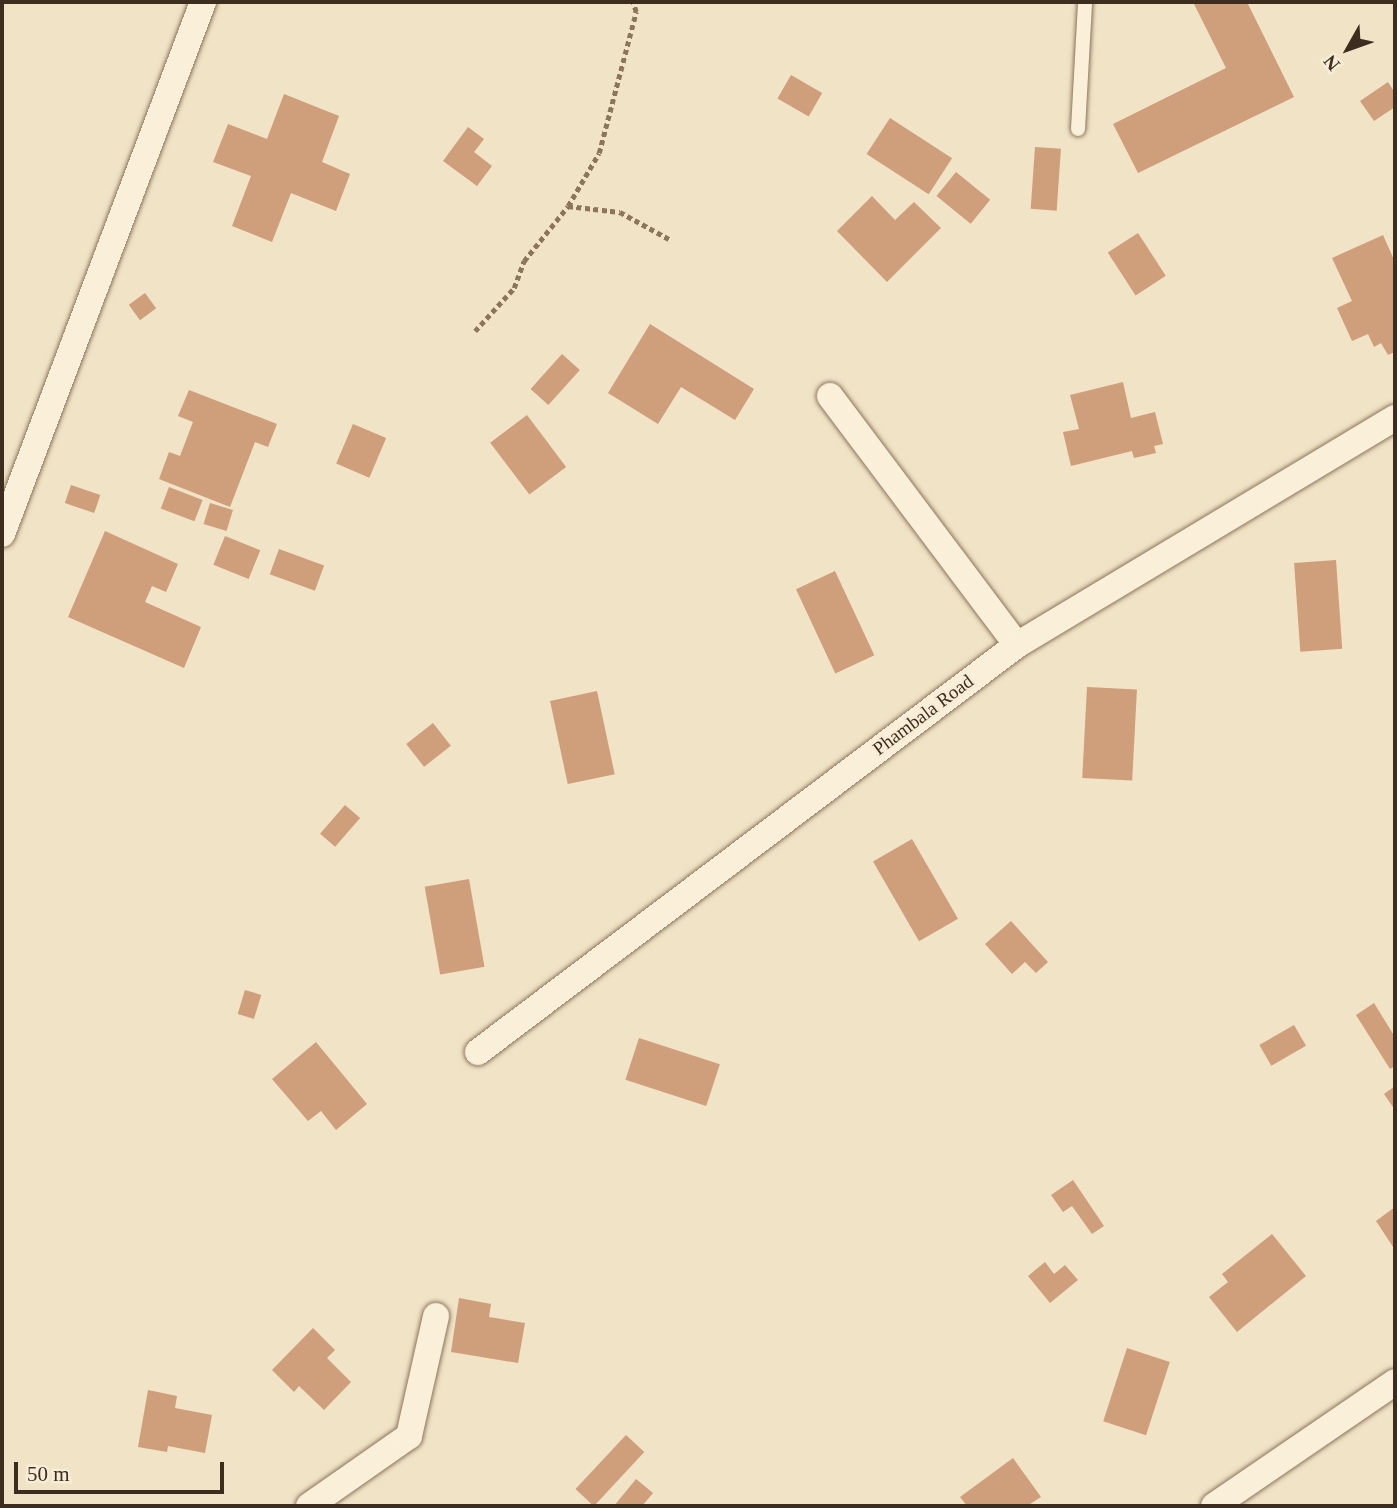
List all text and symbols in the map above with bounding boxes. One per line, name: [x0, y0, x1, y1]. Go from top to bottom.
north arrow: [1313, 14, 1383, 84]
text: N: [1319, 51, 1344, 75]
street label: Phambala Road: [868, 670, 978, 760]
scale bar: [18, 1448, 228, 1492]
text: 50 m: [27, 1462, 70, 1486]

